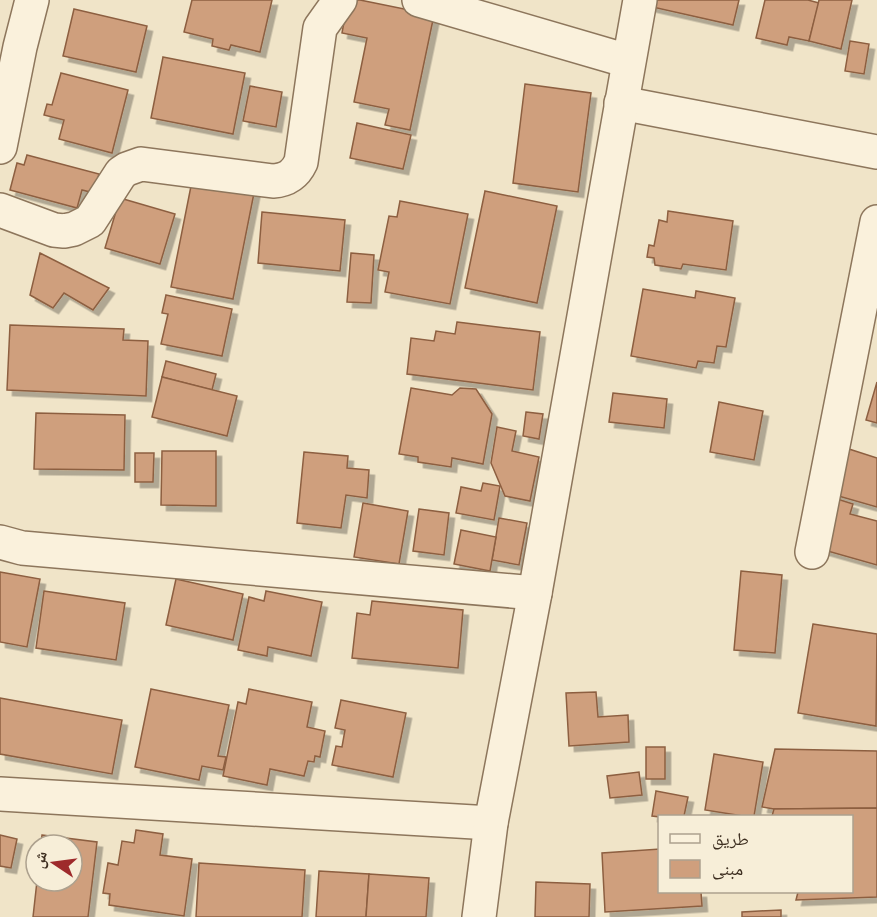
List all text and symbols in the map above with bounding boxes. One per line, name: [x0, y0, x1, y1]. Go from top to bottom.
legend: [658, 815, 853, 893]
text: طريق: [712, 828, 749, 850]
north arrow: [24, 833, 84, 893]
text: ش: [29, 849, 51, 870]
text: مبنى: [712, 858, 743, 880]

